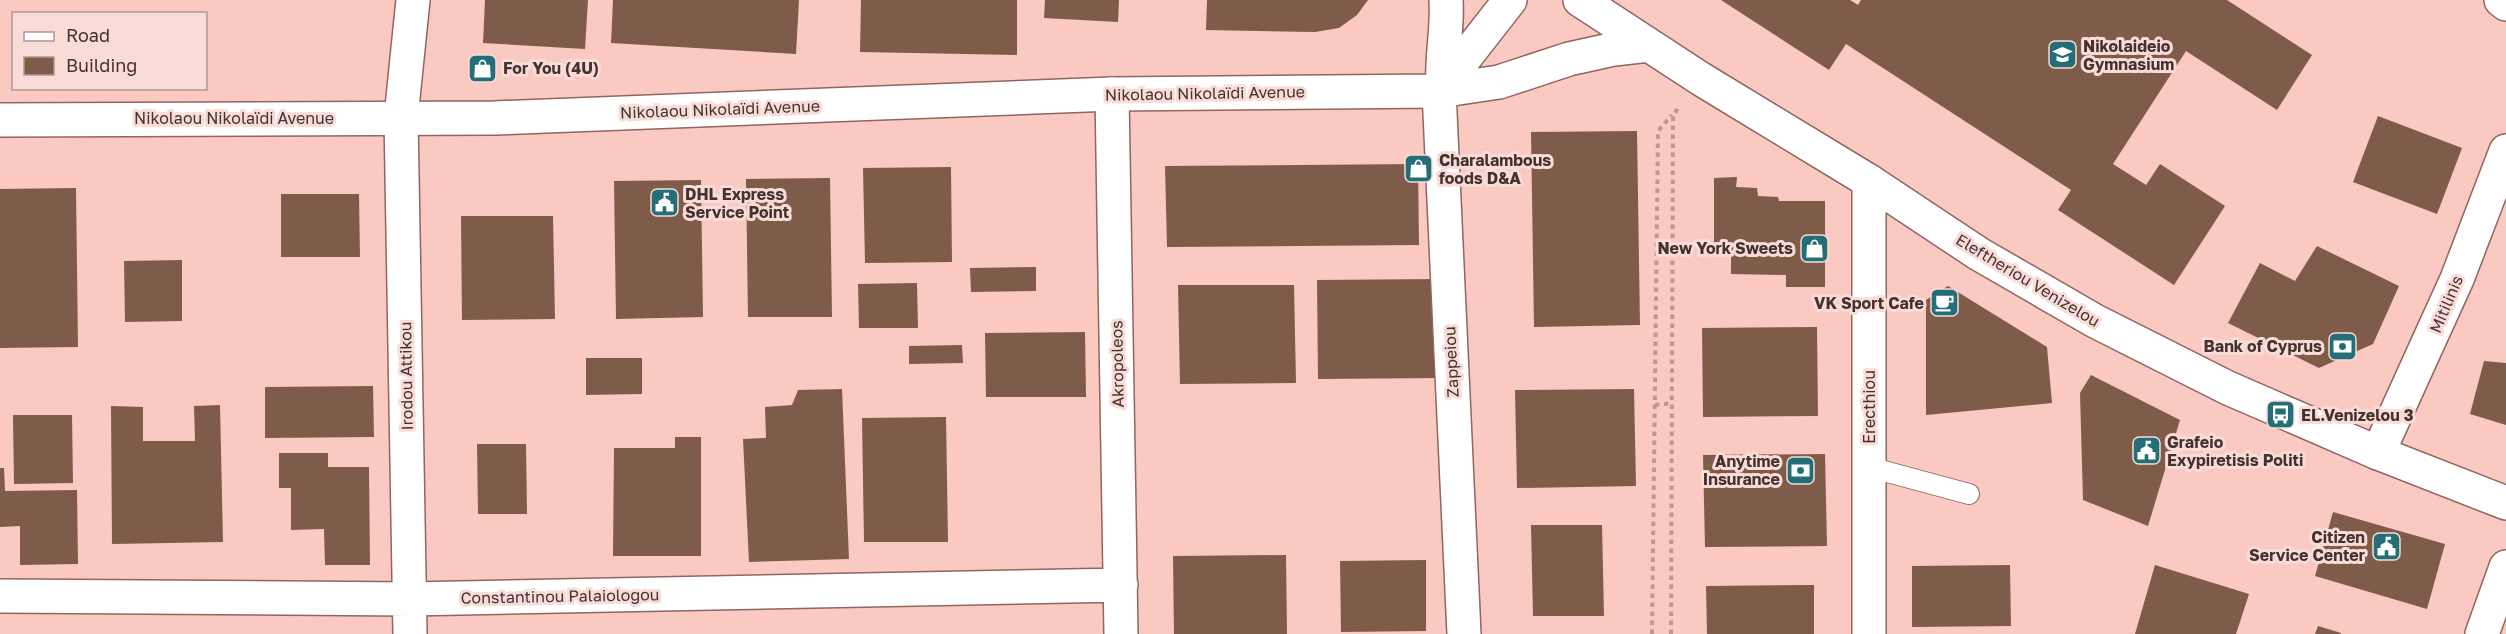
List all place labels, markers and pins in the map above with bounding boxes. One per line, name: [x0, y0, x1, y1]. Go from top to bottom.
place label: Nikolaideio Gymnasium: [2083, 36, 2174, 74]
school or university icon: Nikolaideio Gymnasium: [2046, 39, 2078, 71]
shop icon: For You (4U): [466, 52, 498, 84]
place label: For You (4U): [503, 58, 599, 78]
place label: Charalambous foods D&A: [1439, 150, 1551, 188]
shop icon: Charalambous foods D&A: [1402, 153, 1434, 185]
place label: DHL Express Service Point: [685, 184, 789, 222]
public building icon: DHL Express Service Point: [648, 187, 680, 219]
shop icon: New York Sweets: [1798, 232, 1830, 264]
place label: New York Sweets: [1657, 238, 1793, 258]
cafe icon: VK Sport Cafe: [1929, 287, 1961, 319]
place label: VK Sport Cafe: [1814, 293, 1924, 313]
bank icon: Bank of Cyprus: [2327, 330, 2359, 362]
place label: Bank of Cyprus: [2204, 336, 2322, 356]
bus stop icon: EL.Venizelou 3: [2264, 399, 2296, 431]
place label: EL.Venizelou 3: [2301, 405, 2414, 425]
place label: Grafeio Exypiretisis Politi: [2167, 432, 2303, 470]
public building icon: Grafeio Exypiretisis Politi: [2130, 435, 2162, 467]
place label: Anytime Insurance: [1703, 451, 1780, 489]
bank icon: Anytime Insurance: [1785, 454, 1817, 486]
place label: Citizen Service Center: [2249, 527, 2365, 565]
public building icon: Citizen Service Center: [2370, 530, 2402, 562]

